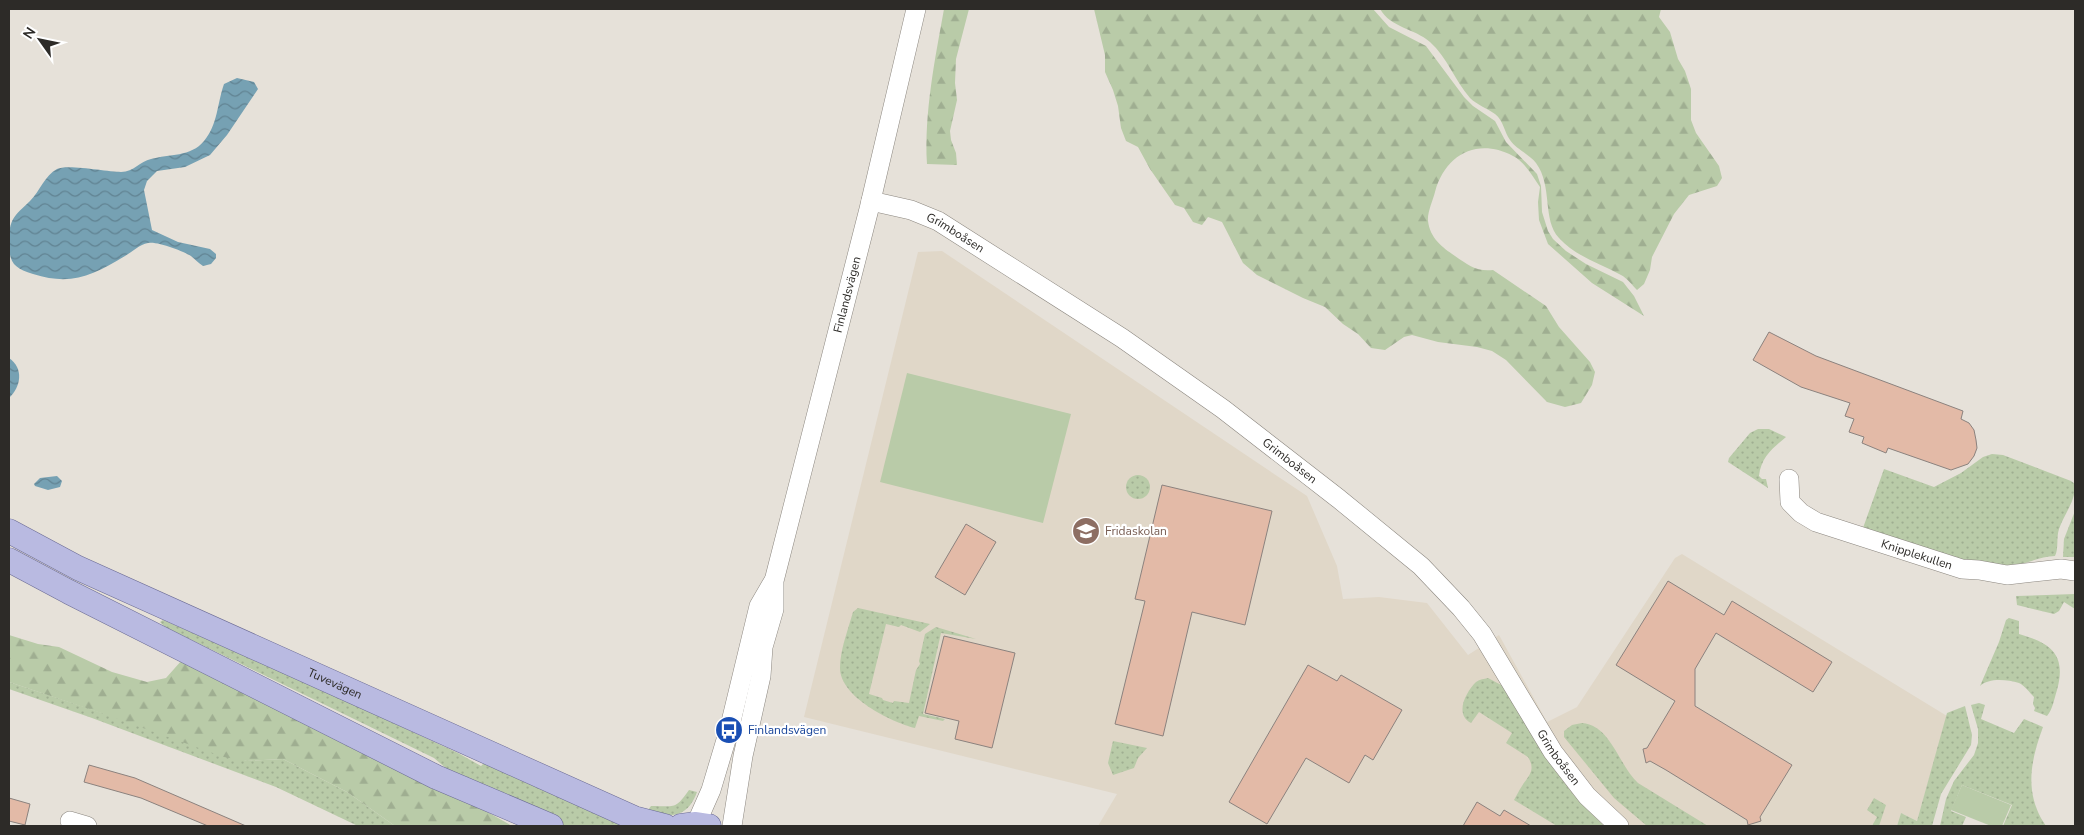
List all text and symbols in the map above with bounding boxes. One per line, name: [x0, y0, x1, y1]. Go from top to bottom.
north arrow: [15, 15, 65, 65]
text: N: [19, 24, 40, 43]
street label: Grimboåsen: [924, 209, 987, 256]
street label: Finlandsvägen: [830, 255, 865, 335]
street label: Grimboåsen: [1259, 434, 1320, 487]
school or university icon: Fridaskolan: [1071, 516, 1101, 546]
place label: Fridaskolan: [1105, 523, 1167, 539]
street label: Knipplekullen: [1879, 535, 1955, 573]
street label: Tuvevägen: [305, 664, 365, 703]
bus stop icon: Finlandsvägen: [714, 715, 744, 745]
place label: Finlandsvägen: [748, 722, 826, 738]
street label: Grimboåsen: [1533, 726, 1584, 789]

